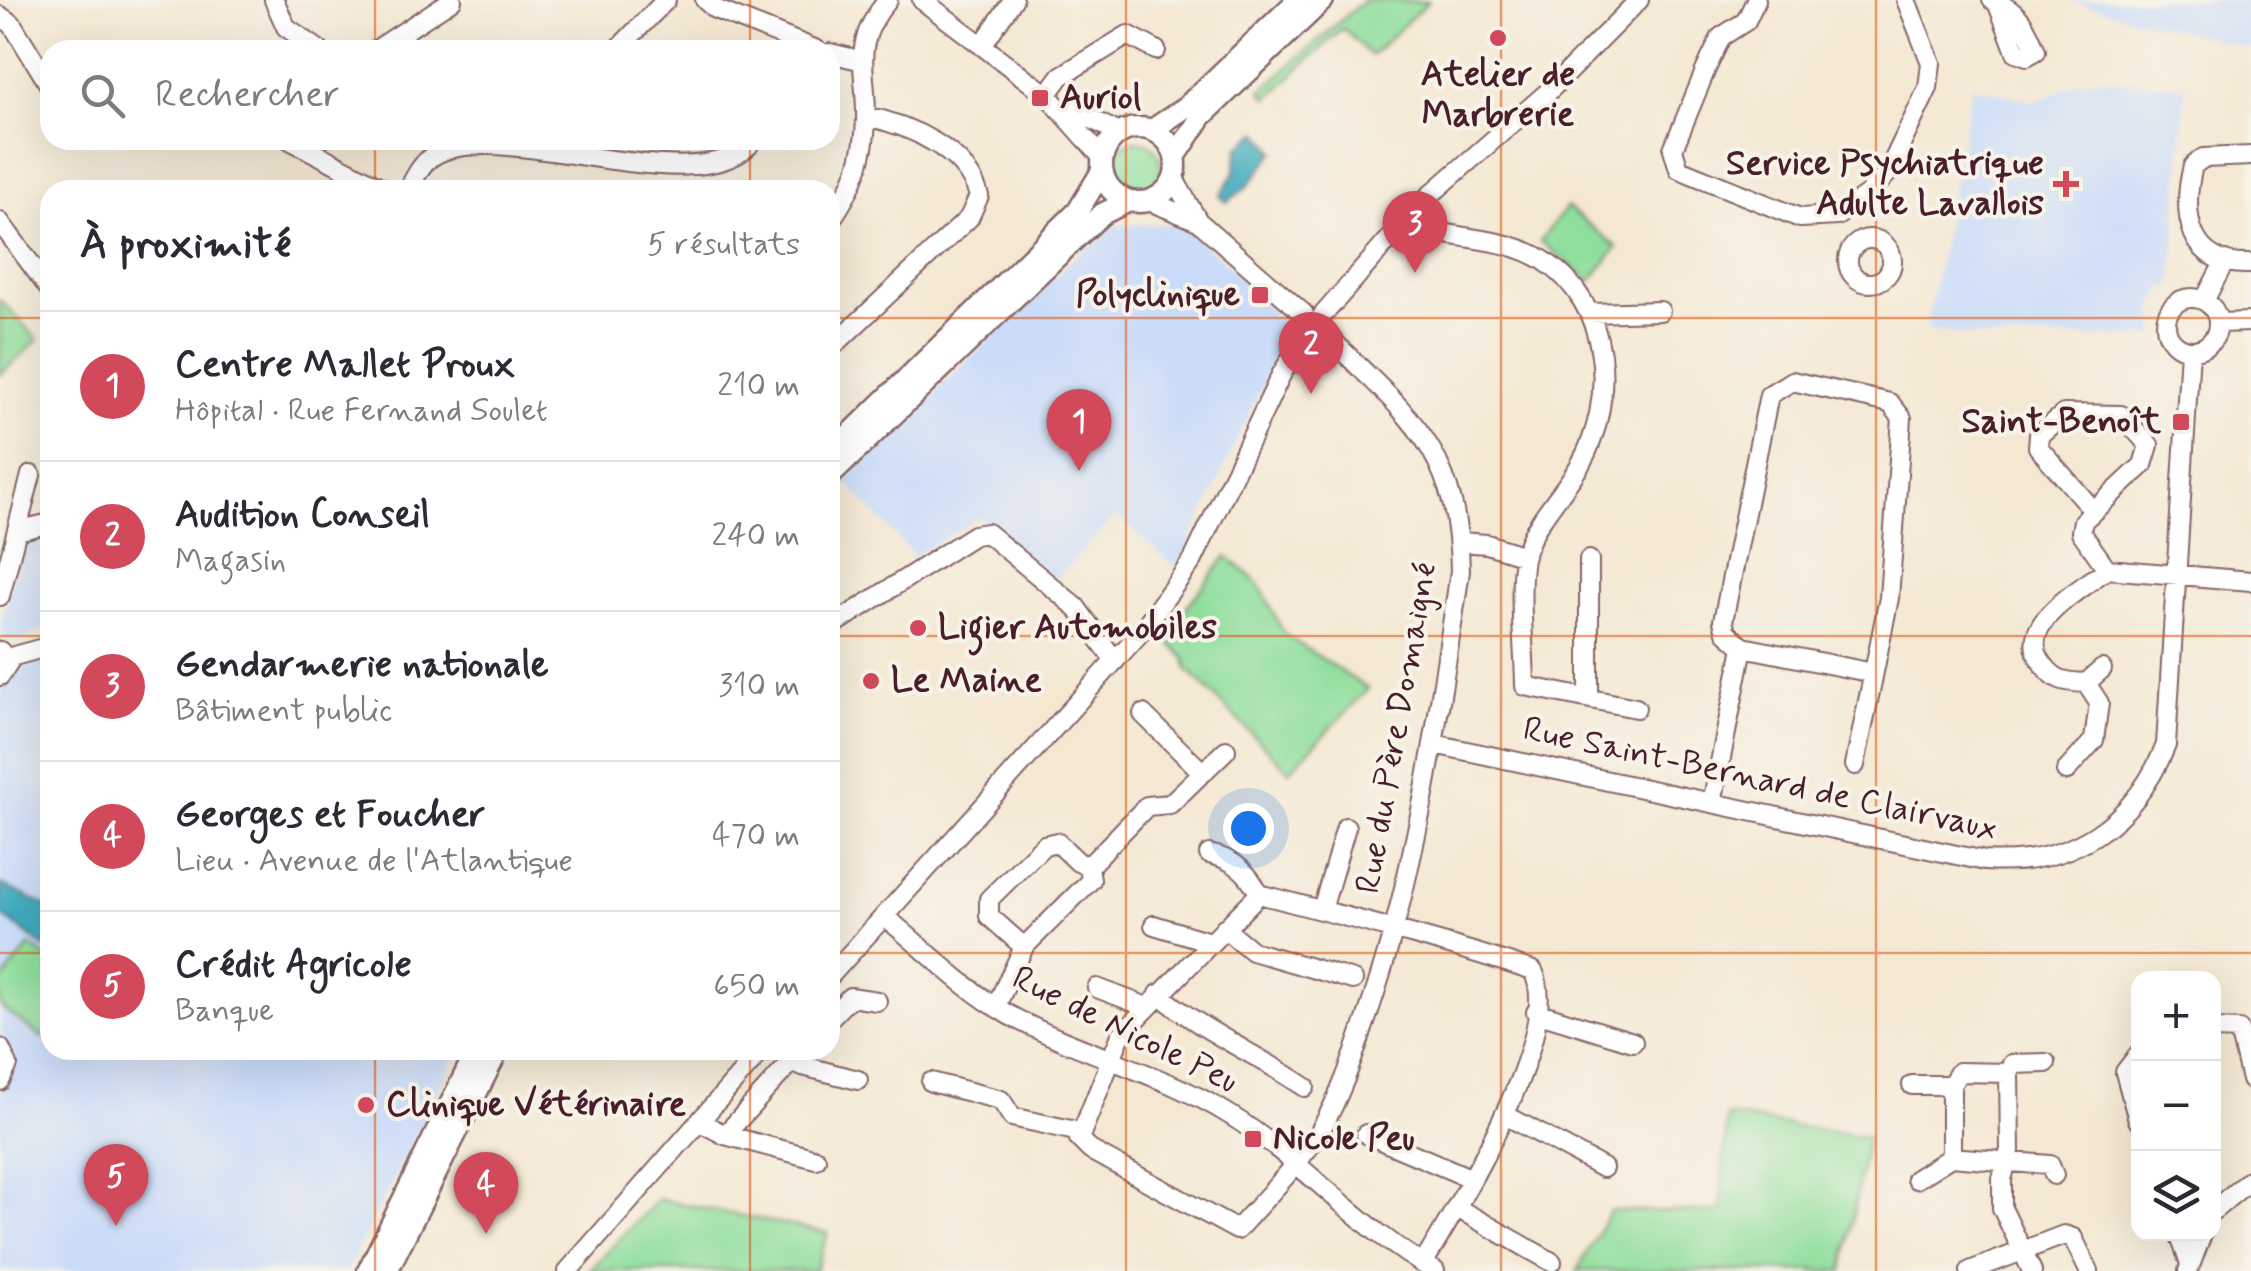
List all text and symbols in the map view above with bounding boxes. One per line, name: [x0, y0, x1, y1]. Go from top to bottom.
marker: Atelier de Marbrerie: [1487, 27, 1509, 49]
search box: [40, 40, 840, 150]
place label: Atelier de Marbrerie: [1421, 52, 1575, 138]
icon: search: [75, 68, 130, 123]
text: Rechercher: [155, 71, 340, 120]
place label: Auriol: [1060, 75, 1141, 121]
marker: Auriol: [1029, 87, 1051, 109]
place label: Service Psychiatrique Adulte Lavallois: [1726, 141, 2044, 227]
marker: Service Psychiatrique Adulte Lavallois: [2053, 171, 2079, 197]
pin: 3: [1382, 190, 1448, 273]
text: À proximité: [80, 218, 291, 273]
text: 5 résultats: [647, 224, 800, 266]
place label: Polyclinique: [1076, 272, 1241, 318]
marker: Polyclinique: [1249, 284, 1271, 306]
pin: 2: [1278, 312, 1344, 394]
text: Centre Mallet Proux: [175, 341, 515, 390]
text: 1: [105, 365, 120, 407]
text: 210 m: [717, 365, 800, 407]
pin: 1: [1046, 388, 1112, 471]
text: Hôpital · Rue Fernand Soulet: [175, 390, 548, 432]
place label: Saint-Benoît: [1961, 399, 2161, 445]
marker: Saint-Benoît: [2170, 411, 2192, 433]
text: Audition Conseil: [175, 491, 430, 540]
text: 2: [105, 515, 120, 557]
text: 240 m: [712, 515, 800, 557]
text: Magasin: [175, 540, 286, 582]
street label: Rue du Père Domaigné: [1345, 559, 1449, 897]
place label: Ligier Automobiles: [938, 605, 1217, 656]
marker: Ligier Automobiles: [907, 617, 929, 639]
text: Gendarmerie nationale: [175, 641, 549, 690]
place label: Le Maine: [891, 658, 1042, 704]
text: 3: [105, 665, 120, 707]
text: 310 m: [718, 665, 800, 707]
marker: Le Maine: [860, 670, 882, 692]
text: Bâtiment public: [175, 690, 392, 732]
street label: Rue Saint-Bernard de Clairvaux: [1519, 706, 2001, 852]
text: Georges et Foucher: [175, 791, 485, 840]
your location: [1223, 803, 1274, 854]
text: 4: [103, 815, 122, 857]
text: 470 m: [712, 815, 800, 857]
text: Lieu · Avenue de l'Atlantique: [175, 840, 573, 882]
text: Crédit Agricole: [175, 941, 412, 990]
street label: Rue de Nicole Peu: [1004, 955, 1246, 1105]
text: 5: [103, 965, 122, 1007]
text: 650 m: [713, 965, 800, 1007]
map controls: [2131, 971, 2221, 1241]
button: +: [2131, 971, 2221, 1061]
text: Banque: [175, 990, 274, 1032]
button: −: [2131, 1061, 2221, 1151]
place label: Clinique Vétérinaire: [386, 1082, 686, 1128]
marker: Clinique Vétérinaire: [355, 1094, 377, 1116]
place label: Nicole Peu: [1273, 1116, 1415, 1162]
marker: Nicole Peu: [1242, 1128, 1264, 1150]
pin: 5: [84, 1144, 148, 1226]
button: layers: [2131, 1151, 2221, 1241]
pin: 4: [454, 1152, 518, 1234]

